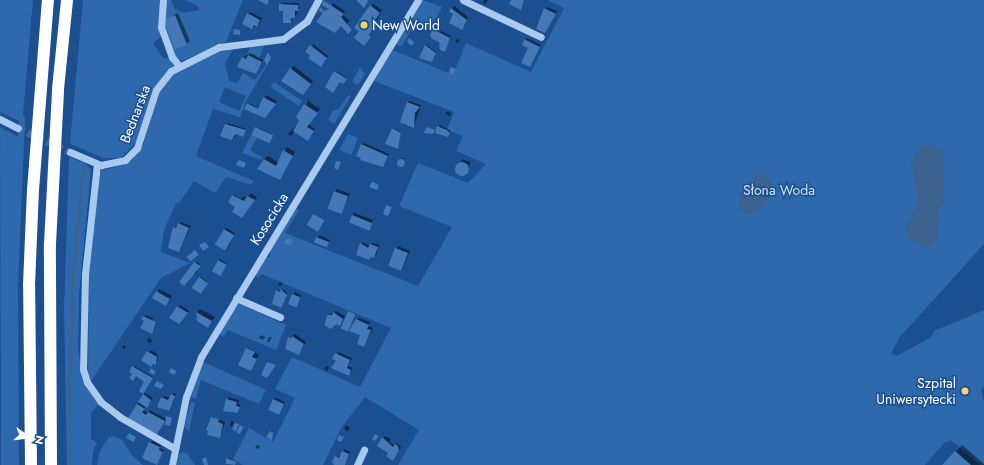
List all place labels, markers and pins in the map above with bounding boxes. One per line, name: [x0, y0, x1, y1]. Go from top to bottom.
place label: New World: [372, 17, 440, 33]
marker: New World: [359, 20, 369, 30]
place label: Szpital Uniwersytecki: [876, 375, 956, 408]
marker: Szpital Uniwersytecki: [959, 385, 971, 397]

